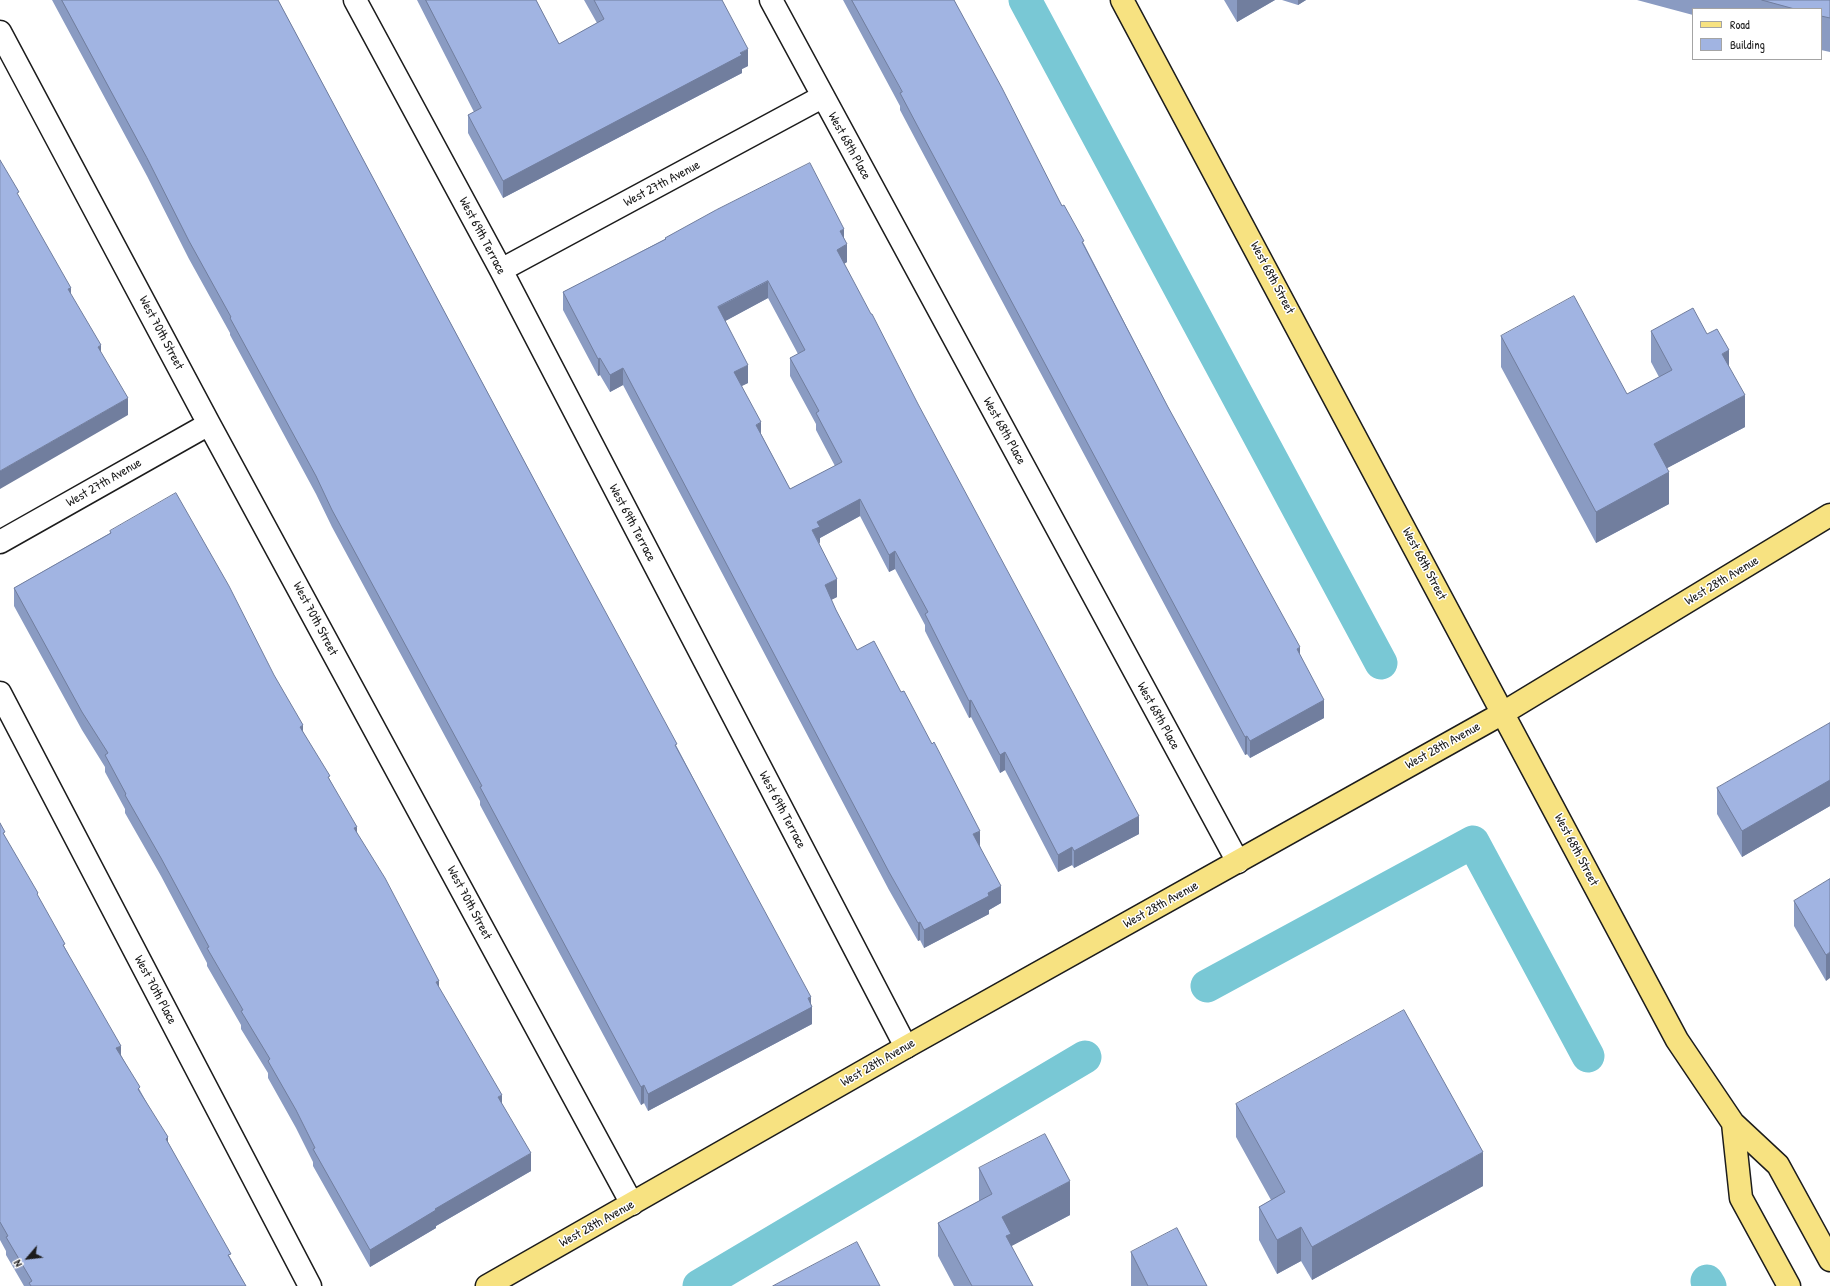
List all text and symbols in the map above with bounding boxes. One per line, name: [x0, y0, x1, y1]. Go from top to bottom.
legend: [1692, 8, 1822, 60]
text: Road: [1730, 16, 1750, 33]
text: Building: [1730, 36, 1765, 53]
street label: West 68th Place: [824, 110, 874, 182]
street label: West 27th Avenue: [621, 157, 703, 211]
street label: West 69th Terrace: [455, 195, 509, 277]
street label: West 68th Street: [1246, 239, 1298, 317]
street label: West 70th Street: [135, 294, 187, 372]
street label: West 68th Place: [979, 395, 1029, 467]
street label: West 27th Avenue: [64, 455, 144, 511]
street label: West 69th Terrace: [605, 482, 659, 564]
street label: West 68th Street: [1398, 525, 1450, 603]
street label: West 28th Avenue: [1682, 553, 1762, 609]
street label: West 70th Street: [289, 580, 341, 658]
street label: West 68th Place: [1133, 680, 1183, 752]
street label: West 28th Avenue: [1403, 719, 1483, 773]
street label: West 69th Terrace: [755, 769, 809, 851]
street label: West 68th Street: [1550, 811, 1602, 889]
street label: West 70th Street: [443, 864, 495, 942]
street label: West 28th Avenue: [1121, 878, 1201, 932]
street label: West 70th Place: [130, 953, 180, 1027]
street label: West 28th Avenue: [838, 1035, 918, 1091]
street label: West 28th Avenue: [557, 1197, 637, 1251]
north arrow: [8, 1238, 48, 1278]
text: N: [10, 1258, 25, 1270]

